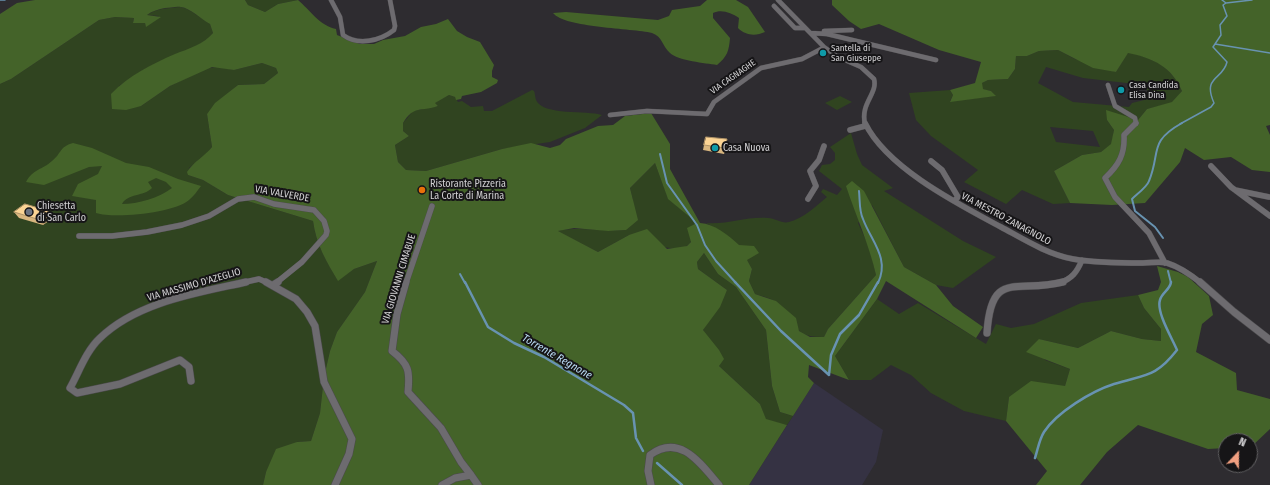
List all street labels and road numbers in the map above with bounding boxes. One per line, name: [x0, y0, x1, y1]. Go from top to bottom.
street label: VIA CAGNAGHE: [708, 57, 758, 97]
street label: VIA VALVERDE: [254, 183, 310, 205]
street label: VIA MESTRO ZANAGNOLO: [959, 190, 1053, 248]
street label: VIA GIOVANNI CIMABUE: [380, 233, 418, 325]
street label: VIA MASSIMO D'AZEGLIO: [146, 266, 242, 304]

